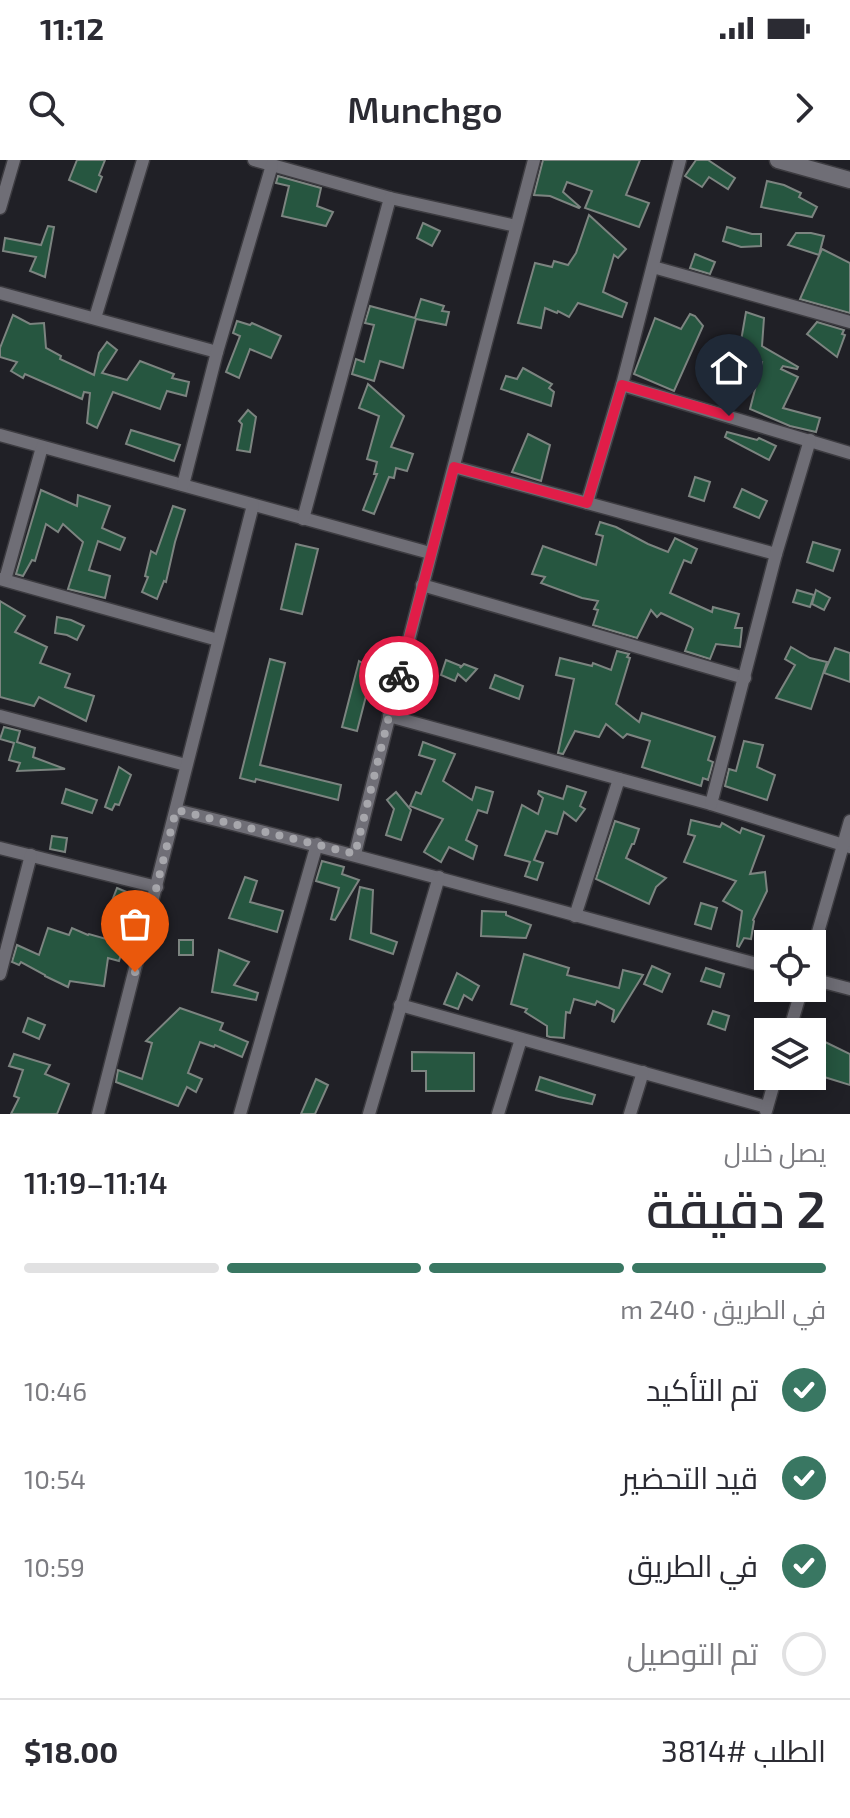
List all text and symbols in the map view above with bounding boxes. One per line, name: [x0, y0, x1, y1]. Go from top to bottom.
text: 11:12: [40, 10, 104, 46]
icon: search: [24, 86, 68, 130]
icon: forward: [782, 86, 826, 130]
text: Munchgo: [347, 87, 503, 130]
pin: [695, 334, 763, 416]
icon: home: [707, 346, 751, 390]
courier: [359, 636, 439, 716]
icon: bike: [377, 654, 421, 698]
pin: [101, 890, 169, 972]
icon: bag: [113, 902, 157, 946]
map controls: [754, 930, 826, 1090]
button: locate: [754, 930, 826, 1002]
button: layers: [754, 1018, 826, 1090]
text: يصل خلال: [724, 1136, 826, 1167]
text: 11:14–11:19: [24, 1164, 168, 1200]
text: 2 دقيقة: [646, 1176, 826, 1238]
text: في الطريق · 240 m: [620, 1293, 826, 1324]
icon: check: [782, 1368, 826, 1412]
text: تم التأكيد: [646, 1371, 758, 1407]
text: 10:46: [24, 1375, 87, 1406]
icon: check: [782, 1456, 826, 1500]
text: قيد التحضير: [622, 1459, 758, 1495]
text: 10:54: [24, 1463, 86, 1494]
icon: check: [782, 1544, 826, 1588]
text: في الطريق: [628, 1547, 758, 1583]
text: 10:59: [24, 1551, 85, 1582]
text: تم التوصيل: [627, 1635, 758, 1671]
text: الطلب #3814: [661, 1732, 826, 1768]
text: $18.00: [24, 1733, 118, 1769]

